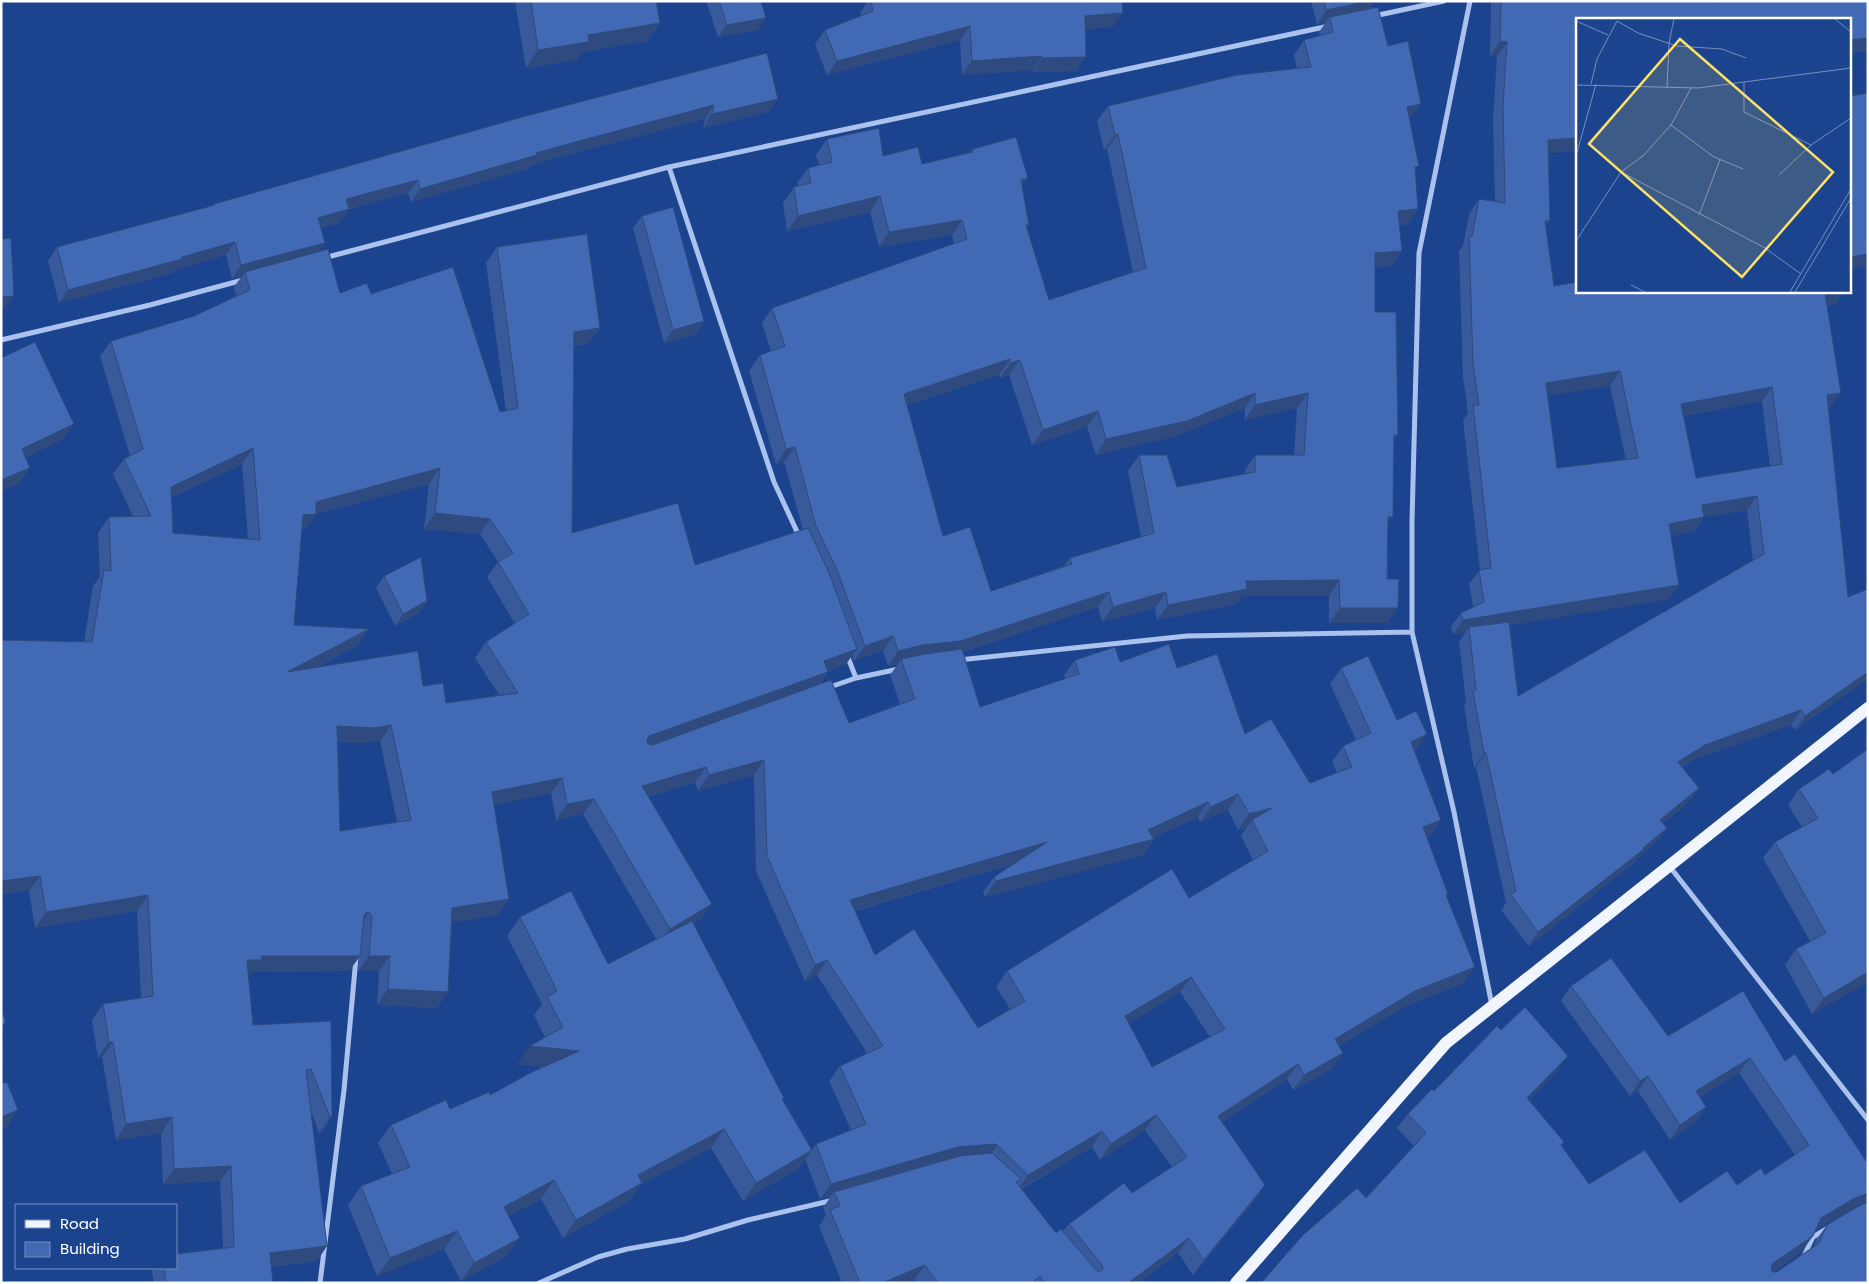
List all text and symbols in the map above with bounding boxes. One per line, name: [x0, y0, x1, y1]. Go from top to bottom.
inset map: [1576, 18, 1852, 292]
legend: [15, 1204, 178, 1269]
text: Road: [60, 1213, 99, 1234]
text: Building: [60, 1238, 120, 1259]

